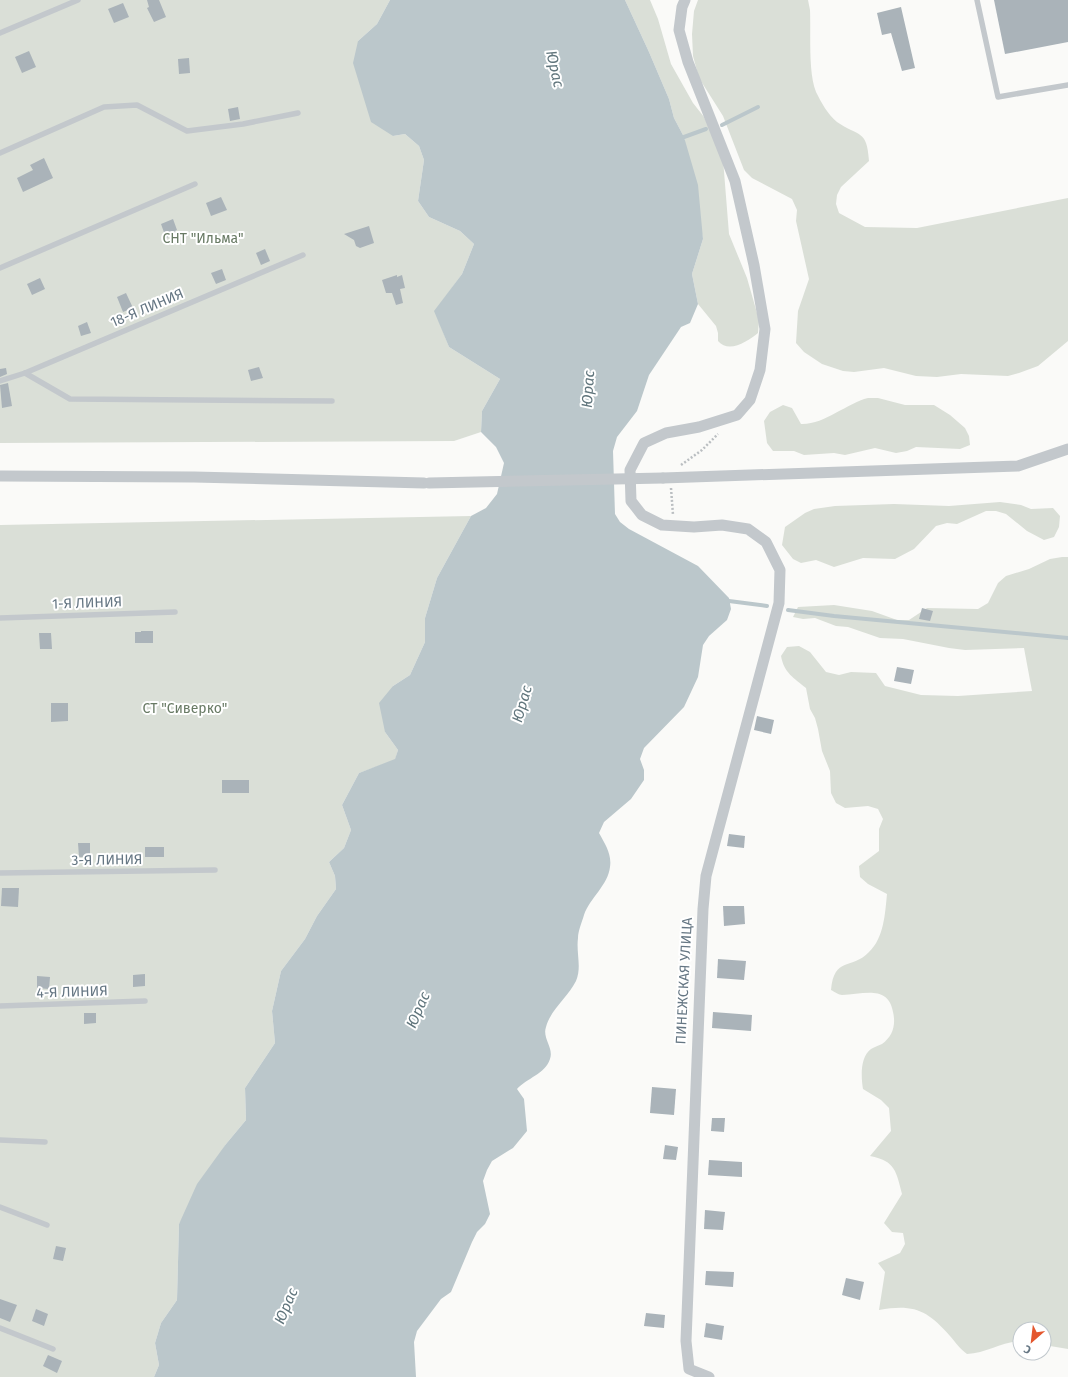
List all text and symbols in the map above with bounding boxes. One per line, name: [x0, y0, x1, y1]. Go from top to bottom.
water label: Юрас: [542, 49, 568, 90]
park label: СНТ "Ильма": [162, 230, 244, 247]
street label: 18-Я ЛИНИЯ: [108, 285, 186, 331]
water label: Юрас: [578, 369, 598, 408]
street label: 1-Я ЛИНИЯ: [52, 593, 122, 613]
water label: Юрас: [508, 683, 536, 725]
park label: СТ "Сиверко": [143, 700, 227, 717]
street label: 3-Я ЛИНИЯ: [71, 851, 143, 869]
street label: ПИНЕЖСКАЯ УЛИЦА: [672, 917, 696, 1045]
street label: 4-Я ЛИНИЯ: [36, 982, 108, 1002]
water label: Юрас: [402, 988, 434, 1031]
water label: Юрас: [270, 1284, 302, 1327]
north arrow: [1012, 1321, 1052, 1361]
text: С: [1021, 1342, 1033, 1357]

